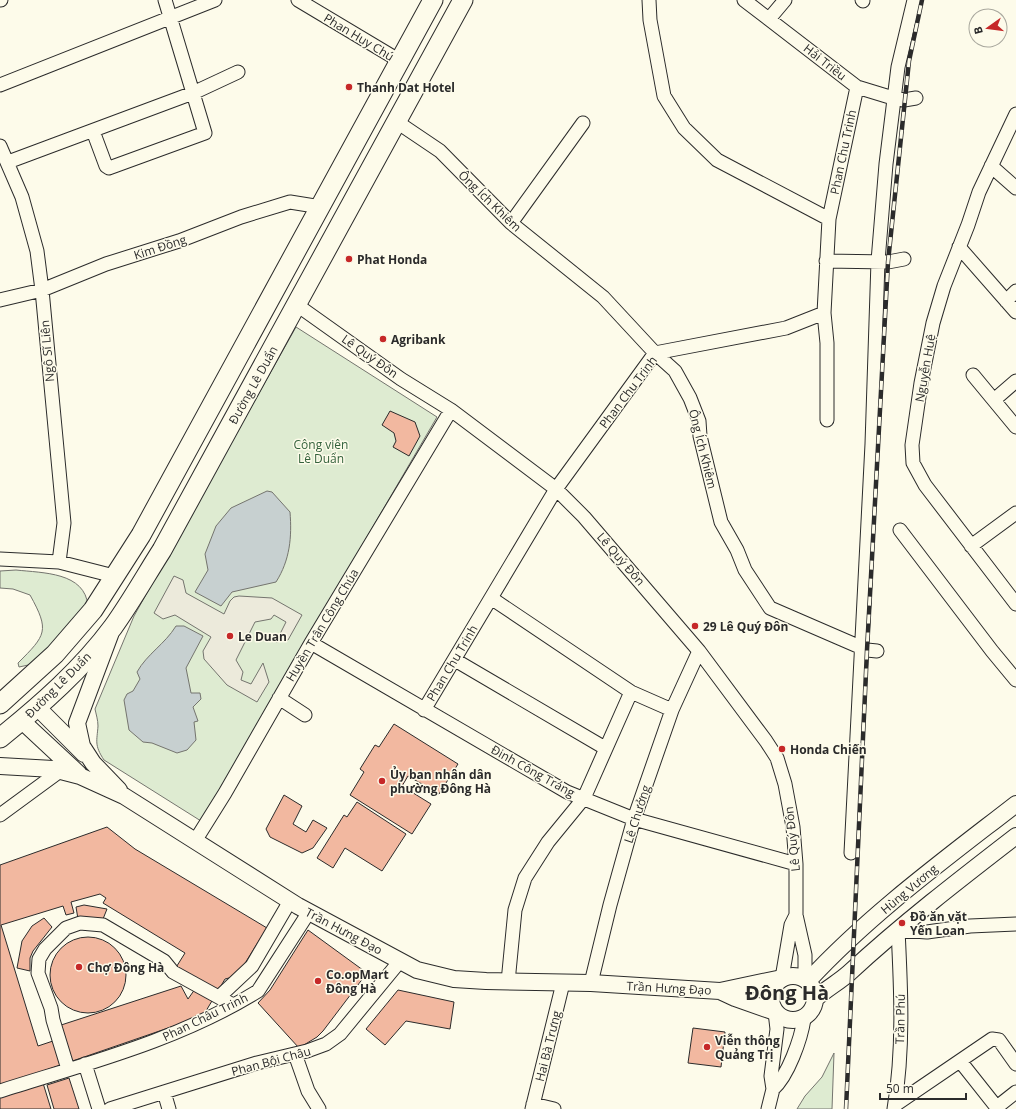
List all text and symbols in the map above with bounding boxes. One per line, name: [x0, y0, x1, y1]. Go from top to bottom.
north arrow: [968, 8, 1008, 48]
street label: Phan Huy Chú: [321, 9, 397, 65]
text: B: [970, 25, 986, 36]
street label: Hải Triều: [800, 40, 850, 84]
place label: Thanh Dat Hotel: [357, 79, 455, 96]
marker: Thanh Dat Hotel: [344, 82, 354, 92]
street label: Phan Chu Trinh: [826, 108, 860, 196]
street label: Ông Ích Khiêm: [455, 167, 525, 235]
street label: Kim Đồng: [132, 230, 189, 263]
place label: Phat Honda: [357, 251, 427, 268]
marker: Phat Honda: [344, 254, 354, 264]
street label: Ngô Sĩ Liên: [36, 319, 58, 383]
street label: Lê Quý Đôn: [338, 330, 402, 382]
place label: Agribank: [391, 331, 446, 348]
street label: Nguyễn Huệ: [911, 332, 939, 403]
marker: Agribank: [378, 334, 388, 344]
street label: Đường Lê Duẩn: [224, 343, 282, 427]
street label: Phan Chu Trinh: [595, 352, 661, 432]
street label: Ông Ích Khiêm: [685, 407, 721, 491]
park label: Công viên Lê Duẩn: [294, 436, 348, 467]
street label: Lê Quý Đôn: [593, 529, 649, 589]
street label: Huyền Trân Công Chúa: [282, 565, 362, 685]
place label: 29 Lê Quý Đôn: [703, 618, 788, 635]
marker: 29 Lê Quý Đôn: [690, 621, 700, 631]
street label: Phan Chu Trinh: [422, 622, 482, 704]
place label: Le Duan: [238, 628, 287, 645]
marker: Le Duan: [225, 631, 235, 641]
street label: Đường Lê Duẩn: [21, 648, 95, 722]
street label: Đinh Công Tráng: [488, 741, 578, 801]
place label: Honda Chiến: [790, 741, 867, 758]
marker: Honda Chiến: [777, 744, 787, 754]
place label: Ủy ban nhân dân phường Đông Hà: [390, 766, 492, 797]
marker: Ủy ban nhân dân phường Đông Hà: [377, 776, 387, 786]
street label: Lê Chưởng: [620, 782, 655, 845]
street label: Lê Quý Đôn: [780, 806, 804, 872]
street label: Hùng Vương: [877, 860, 941, 918]
street label: Trần Hưng Đạo: [302, 904, 386, 958]
place label: Đồ ăn vặt Yến Loan: [910, 908, 967, 939]
marker: Đồ ăn vặt Yến Loan: [897, 918, 907, 928]
place label: Chợ Đông Hà: [87, 959, 164, 976]
marker: Chợ Đông Hà: [74, 962, 84, 972]
place label: Co.opMart Đông Hà: [326, 966, 389, 997]
marker: Co.opMart Đông Hà: [313, 976, 323, 986]
street label: Trần Hưng Đạo: [626, 977, 712, 999]
district label: Đông Hà: [745, 979, 829, 1006]
street label: Phan Châu Trinh: [159, 989, 251, 1045]
street label: Trần Phú: [891, 994, 909, 1044]
street label: Hai Bà Trưng: [531, 1008, 565, 1083]
place label: Viễn thông Quảng Trị: [715, 1032, 780, 1063]
street label: Phan Bội Châu: [229, 1042, 313, 1080]
marker: Viễn thông Quảng Trị: [702, 1042, 712, 1052]
scale bar: [880, 1075, 966, 1101]
text: 50 m: [886, 1080, 914, 1097]

